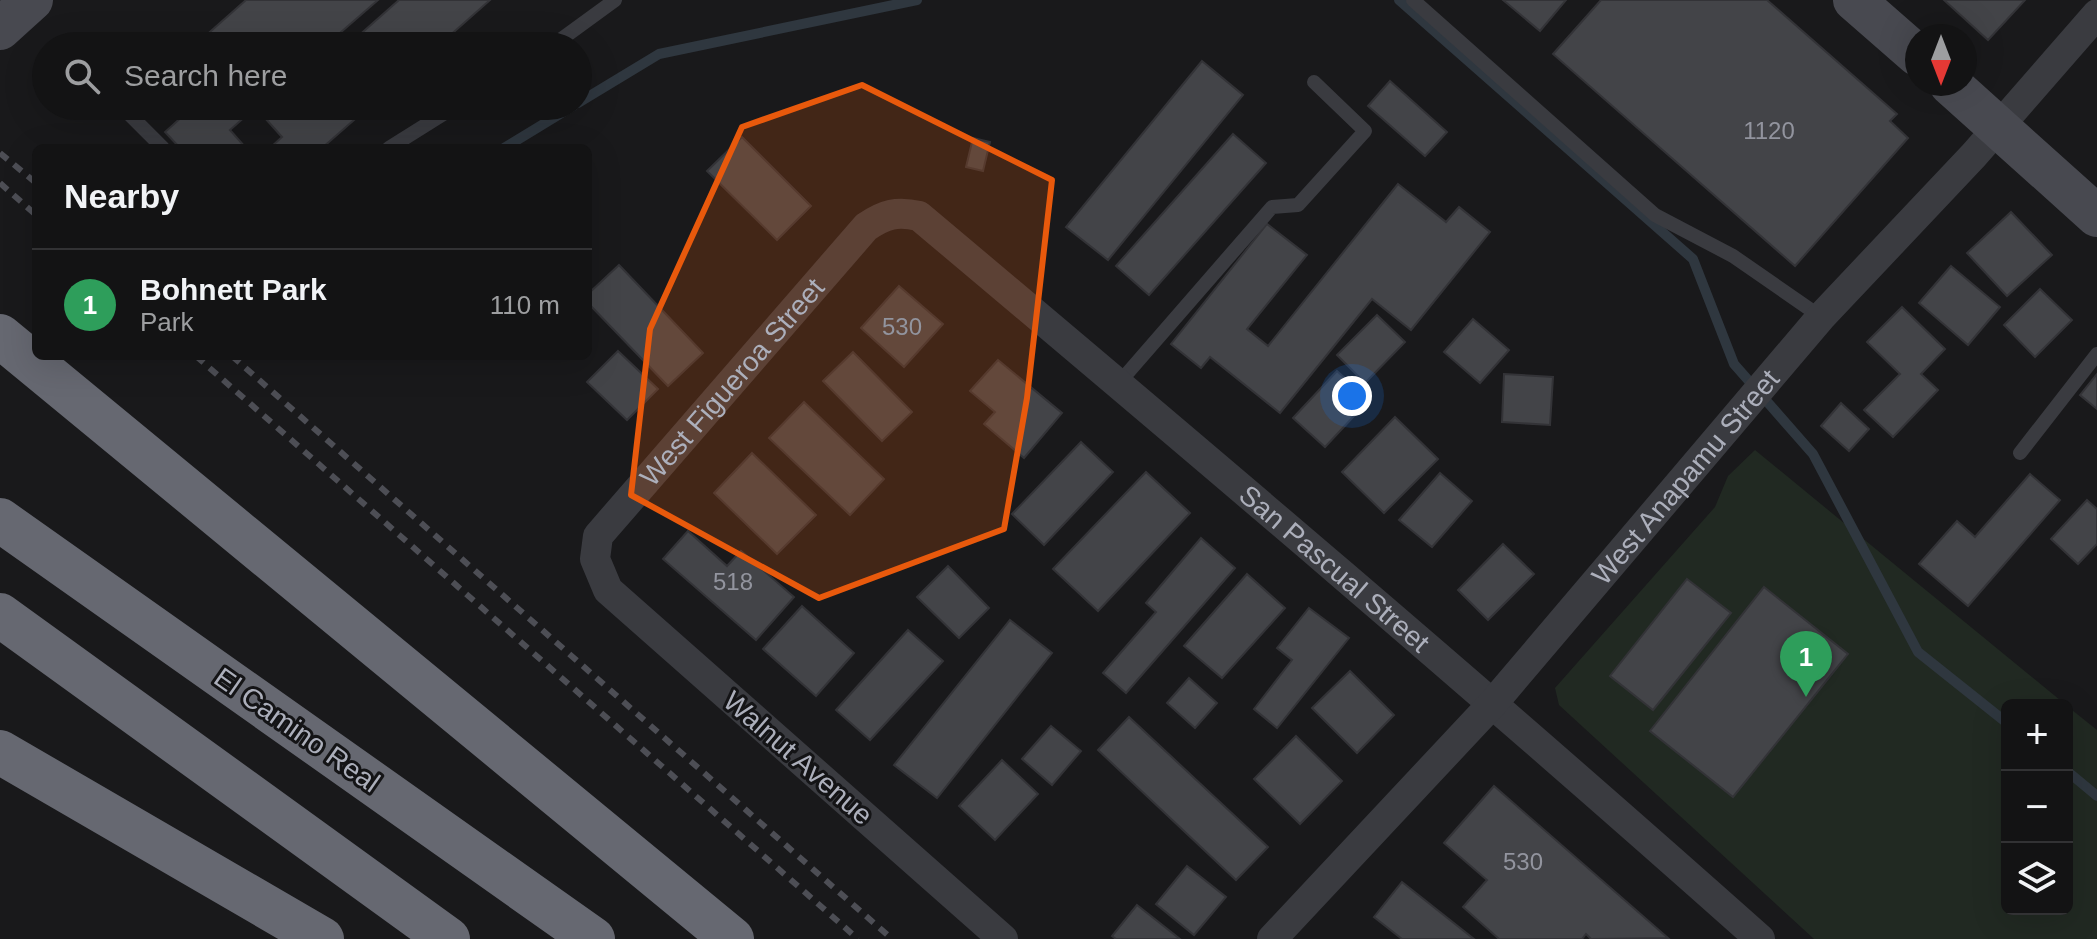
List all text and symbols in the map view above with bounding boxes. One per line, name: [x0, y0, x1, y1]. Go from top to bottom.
north arrow: [1905, 24, 1977, 96]
search box: [32, 32, 592, 120]
icon: search: [60, 54, 104, 98]
text: Search here: [124, 59, 287, 92]
house number: 1120: [1743, 117, 1795, 144]
text: Nearby: [64, 177, 179, 215]
street label: West Figueroa Street: [633, 272, 830, 492]
text: Bohnett Park: [140, 273, 327, 306]
text: 1: [83, 290, 97, 320]
text: 110 m: [490, 290, 560, 320]
text: Park: [140, 307, 193, 337]
house number: 530: [882, 313, 922, 340]
street label: West Anapamu Street: [1585, 363, 1785, 591]
your location: [1332, 376, 1372, 416]
street label: San Pascual Street: [1234, 479, 1436, 658]
house number: 518: [713, 568, 753, 595]
pin: 1: [1780, 631, 1832, 697]
street label: El Camino Real: [208, 662, 386, 798]
street label: Walnut Avenue: [717, 685, 879, 831]
map controls: [2001, 699, 2073, 915]
button: +: [2001, 699, 2073, 771]
button: −: [2001, 771, 2073, 843]
button: layers: [2001, 843, 2073, 915]
house number: 530: [1503, 848, 1543, 875]

